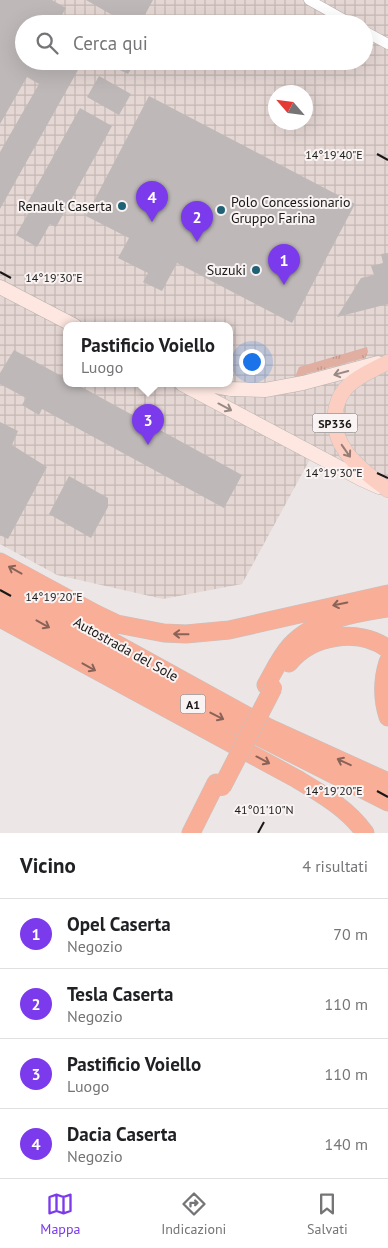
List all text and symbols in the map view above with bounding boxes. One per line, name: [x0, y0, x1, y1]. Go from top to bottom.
search box: [15, 15, 373, 70]
icon: search: [33, 29, 61, 57]
text: Cerca qui: [73, 31, 148, 55]
north arrow: [268, 85, 313, 130]
text: 14°19'40"E: [305, 147, 363, 162]
pin: 4: [136, 181, 168, 222]
place label: Polo Concessionario Gruppo Farina: [231, 193, 351, 227]
place label: Renault Caserta: [18, 197, 112, 215]
marker: Renault Caserta: [116, 200, 128, 212]
pin: 2: [181, 201, 213, 242]
marker: Polo Concessionario Gruppo Farina: [215, 204, 227, 216]
pin: 1: [268, 244, 300, 285]
place label: Suzuki: [207, 261, 246, 279]
marker: Suzuki: [250, 264, 262, 276]
text: 14°19'30"E: [25, 270, 83, 285]
popup: [63, 322, 233, 387]
text: Pastificio Voiello: [81, 333, 215, 357]
your location: [239, 349, 265, 375]
text: Luogo: [81, 357, 123, 377]
one-way arrow: [333, 369, 349, 378]
one-way arrow: [218, 402, 233, 412]
pin: 3: [132, 404, 164, 445]
road number: SP336: [312, 413, 358, 432]
one-way arrow: [341, 444, 351, 458]
text: 14°19'30"E: [305, 465, 363, 480]
one-way arrow: [9, 565, 23, 575]
text: 14°19'20"E: [25, 589, 83, 604]
one-way arrow: [333, 600, 349, 609]
street label: Autostrada del Sole: [70, 613, 182, 685]
one-way arrow: [35, 619, 50, 629]
one-way arrow: [173, 629, 189, 638]
one-way arrow: [81, 662, 95, 672]
road number: A1: [180, 694, 206, 714]
one-way arrow: [209, 712, 224, 721]
one-way arrow: [255, 755, 270, 765]
one-way arrow: [337, 757, 352, 767]
text: 14°19'20"E: [305, 783, 363, 798]
text: 41°01'10"N: [234, 802, 294, 817]
text: Vicino: [20, 852, 76, 879]
text: 4 risultati: [302, 856, 368, 876]
text: Opel Caserta: [67, 912, 171, 936]
text: 1: [31, 924, 41, 944]
text: 70 m: [333, 924, 368, 944]
text: Negozio: [67, 936, 123, 956]
text: Tesla Caserta: [67, 982, 173, 1006]
text: 2: [31, 994, 41, 1014]
text: 110 m: [325, 994, 368, 1014]
text: Negozio: [67, 1006, 123, 1026]
text: Pastificio Voiello: [67, 1052, 201, 1076]
text: 3: [31, 1064, 41, 1084]
text: 110 m: [325, 1064, 368, 1084]
text: Luogo: [67, 1076, 109, 1096]
text: Dacia Caserta: [67, 1122, 177, 1146]
text: 4: [31, 1134, 41, 1154]
text: 140 m: [325, 1134, 368, 1154]
text: Negozio: [67, 1146, 123, 1166]
tab: Mappa: [40, 1190, 80, 1238]
tab: Indicazioni: [161, 1190, 226, 1238]
tab: Salvati: [307, 1190, 348, 1238]

